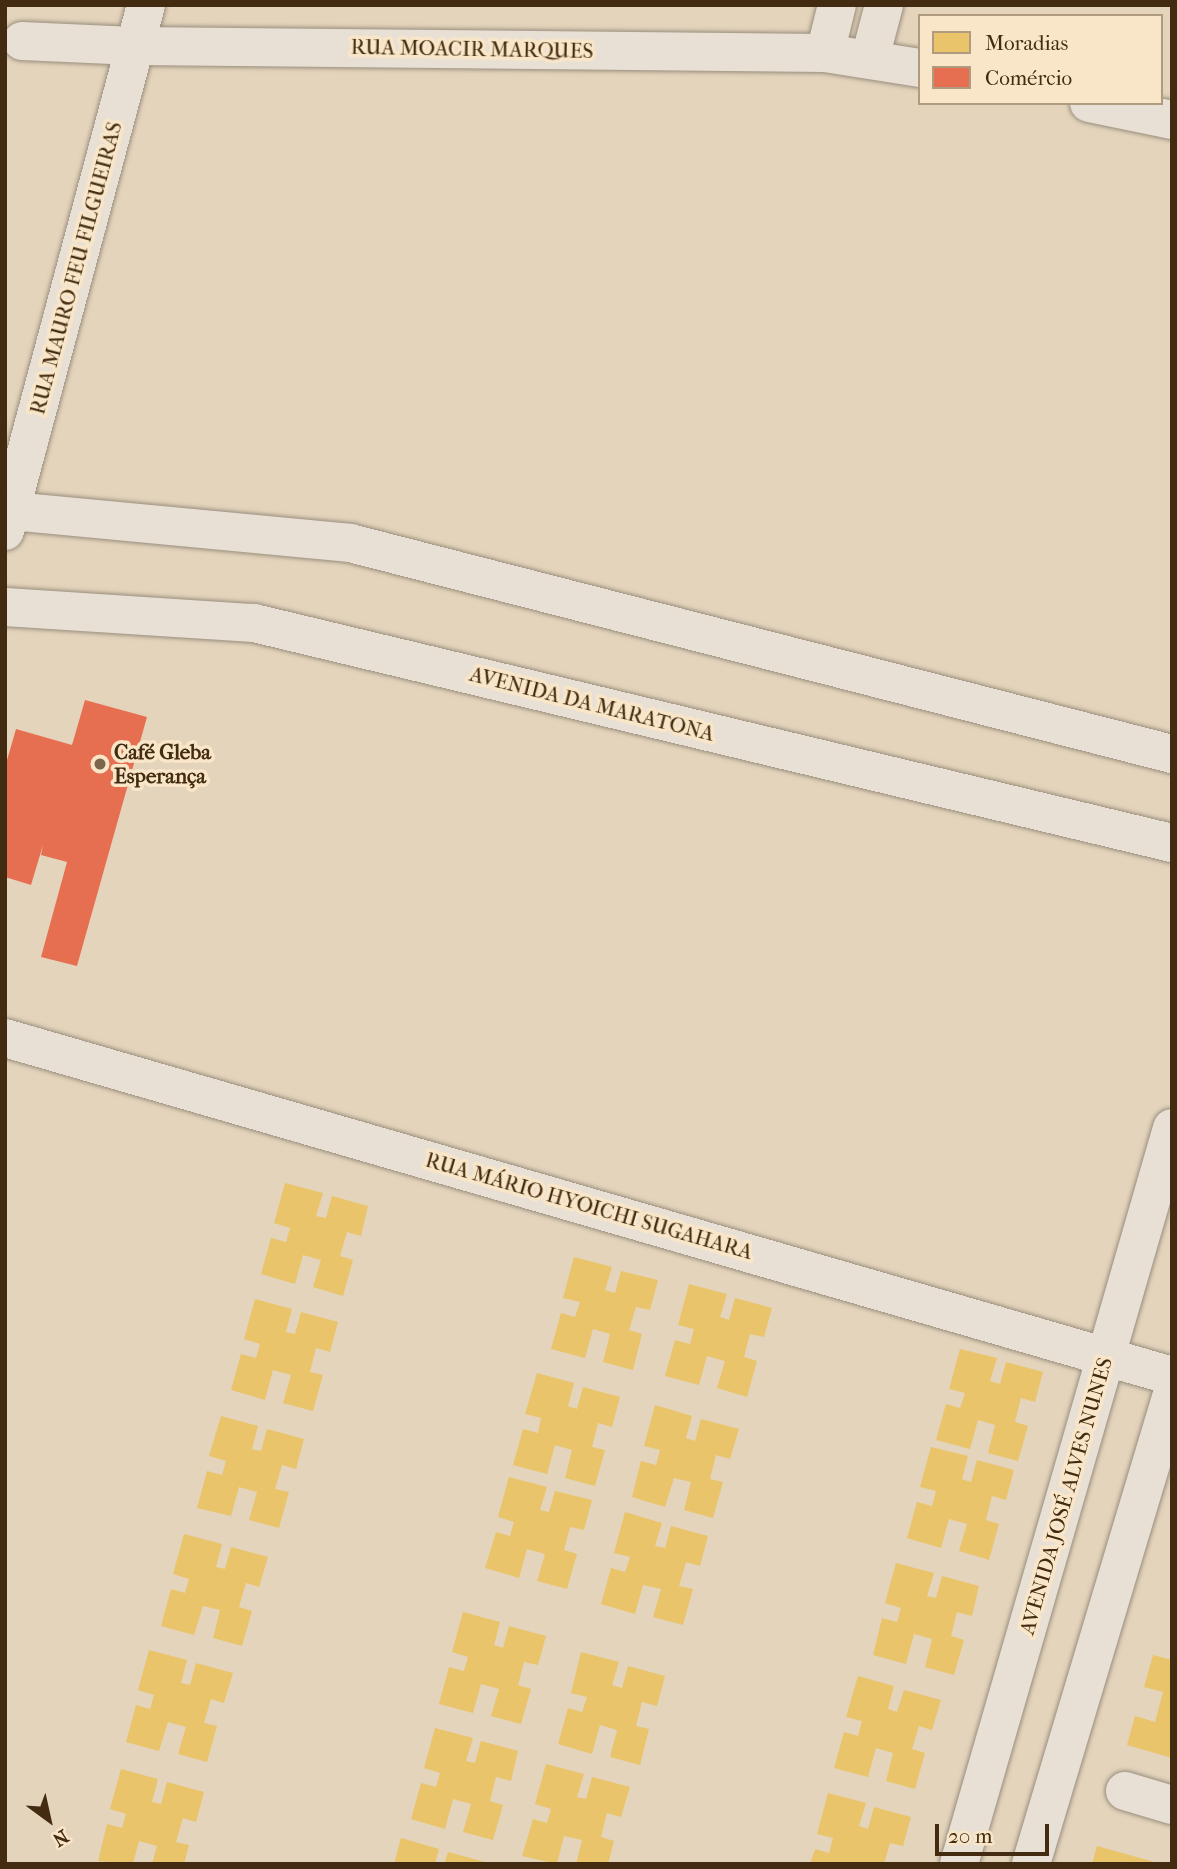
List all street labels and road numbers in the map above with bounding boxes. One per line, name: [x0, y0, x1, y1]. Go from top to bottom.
street label: RUA MOACIR MARQUES: [351, 34, 593, 64]
street label: RUA MAURO FEU FILGUEIRAS: [25, 119, 127, 417]
street label: AVENIDA DA MARATONA: [467, 661, 717, 747]
street label: RUA MÁRIO HYOICHI SUGAHARA: [423, 1147, 755, 1265]
street label: AVENIDA JOSÉ ALVES NUNES: [1014, 1354, 1118, 1638]

